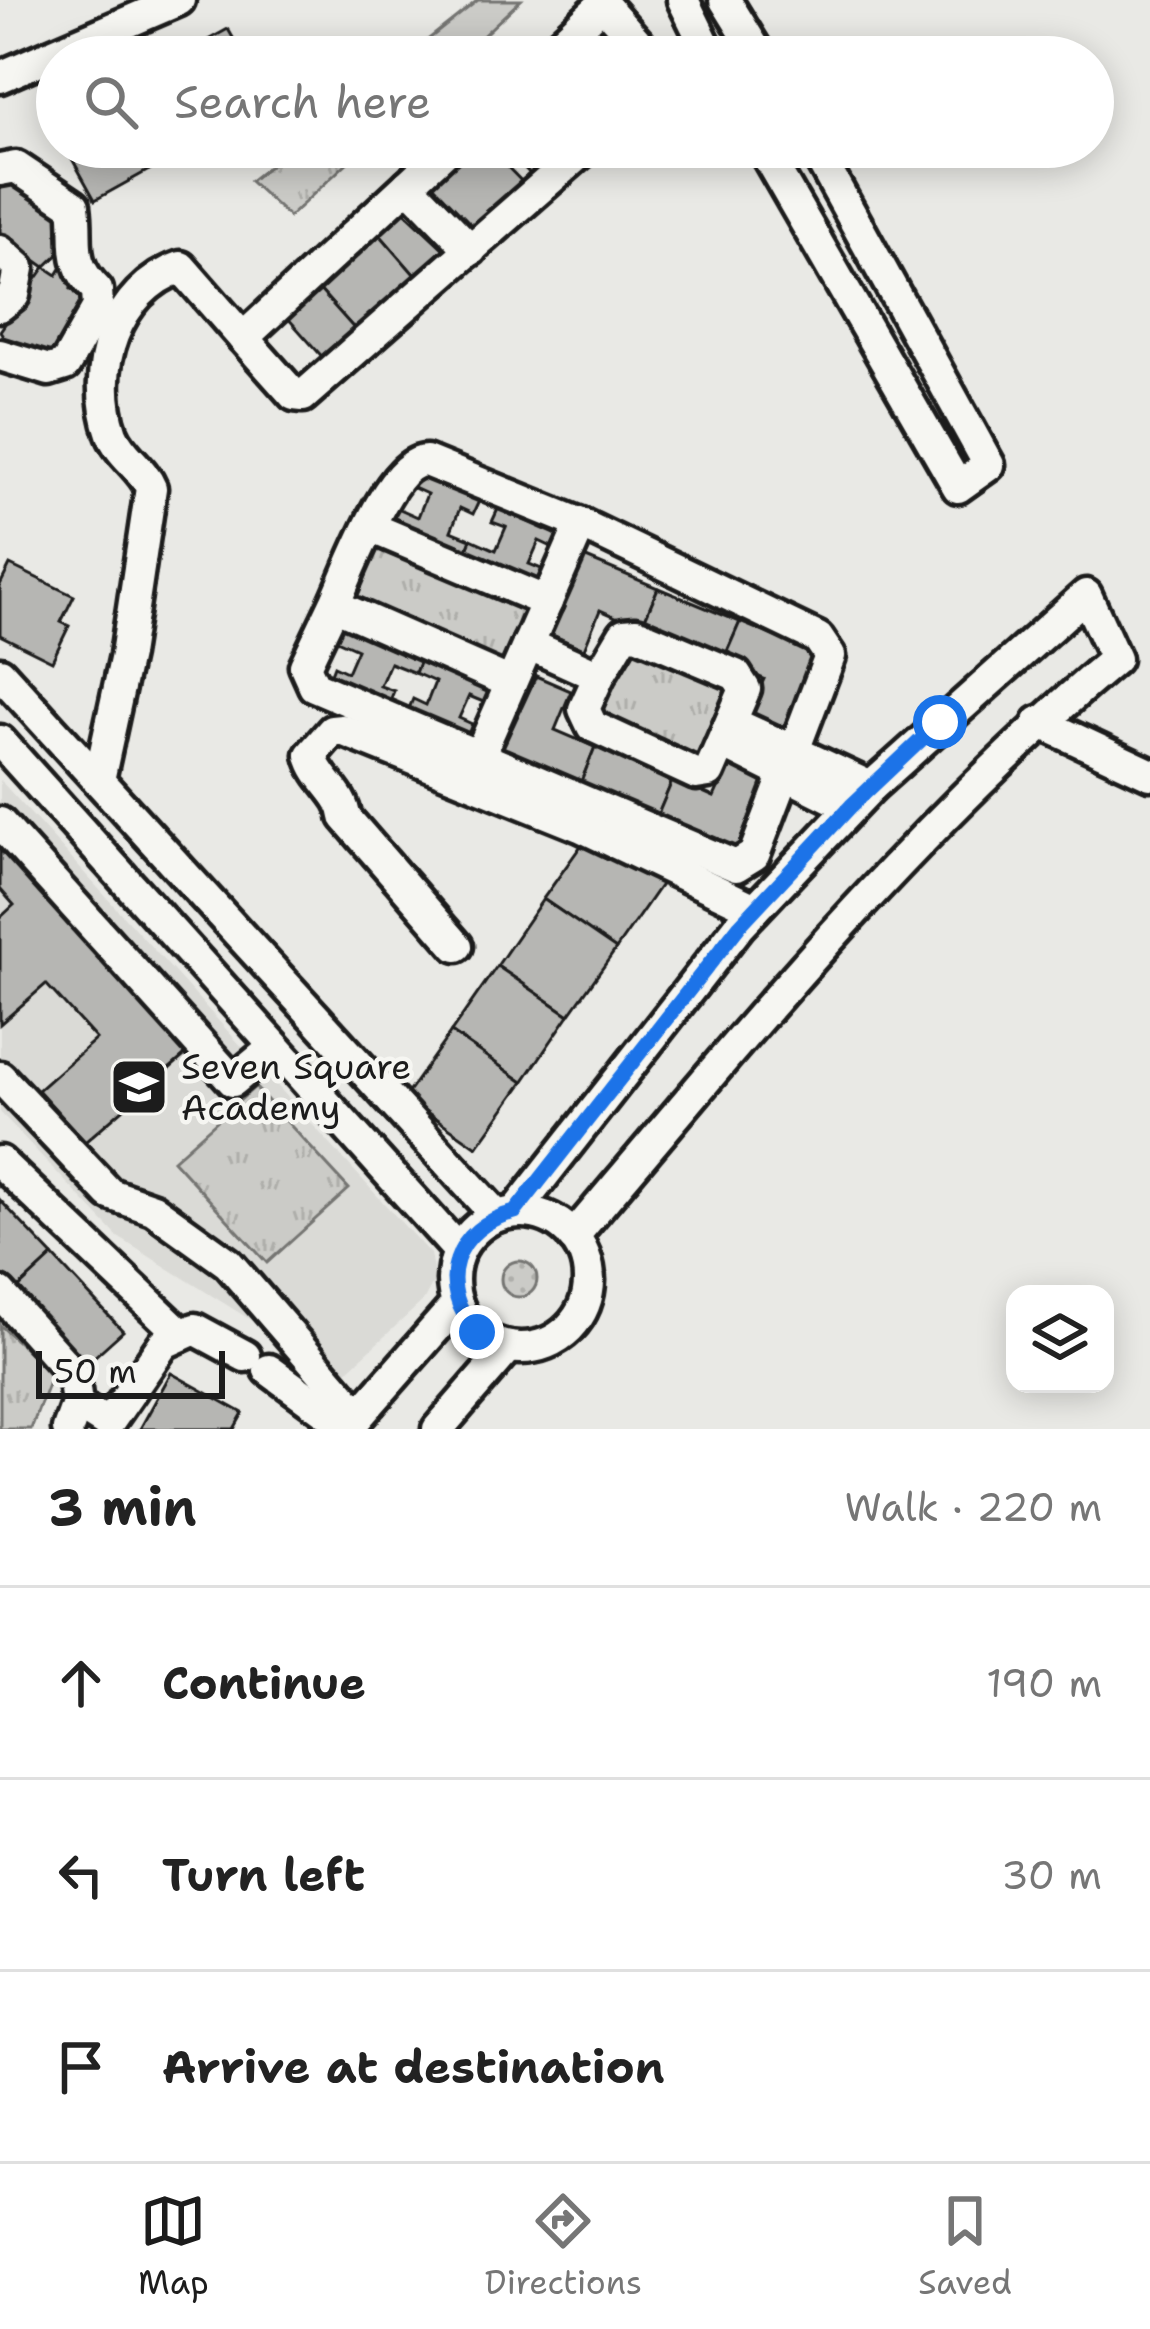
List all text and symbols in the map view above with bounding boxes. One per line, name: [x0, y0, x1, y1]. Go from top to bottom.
search box: [36, 36, 1114, 168]
icon: search: [78, 69, 144, 135]
text: Search here: [174, 72, 431, 132]
route start: [913, 695, 967, 749]
place label: Seven Square Academy: [181, 1042, 411, 1132]
school or university icon: Seven Square Academy: [108, 1056, 170, 1118]
map controls: [1006, 1285, 1114, 1393]
button: layers: [1006, 1285, 1114, 1393]
route end: [450, 1305, 504, 1359]
scale bar: [36, 1345, 225, 1398]
text: 50 m: [54, 1349, 137, 1394]
text: 3 min: [48, 1473, 197, 1541]
text: Walk · 220 m: [845, 1481, 1102, 1533]
icon: ahead: [48, 1650, 114, 1716]
text: Continue: [162, 1653, 366, 1713]
text: 190 m: [986, 1657, 1102, 1709]
icon: left: [48, 1842, 114, 1908]
text: Turn left: [162, 1845, 365, 1905]
text: 30 m: [1001, 1849, 1102, 1901]
icon: arrive: [48, 2034, 114, 2100]
text: Arrive at destination: [162, 2037, 665, 2097]
tab: Map: [138, 2188, 209, 2305]
tab: Directions: [485, 2188, 642, 2305]
tab: Saved: [918, 2188, 1012, 2305]

